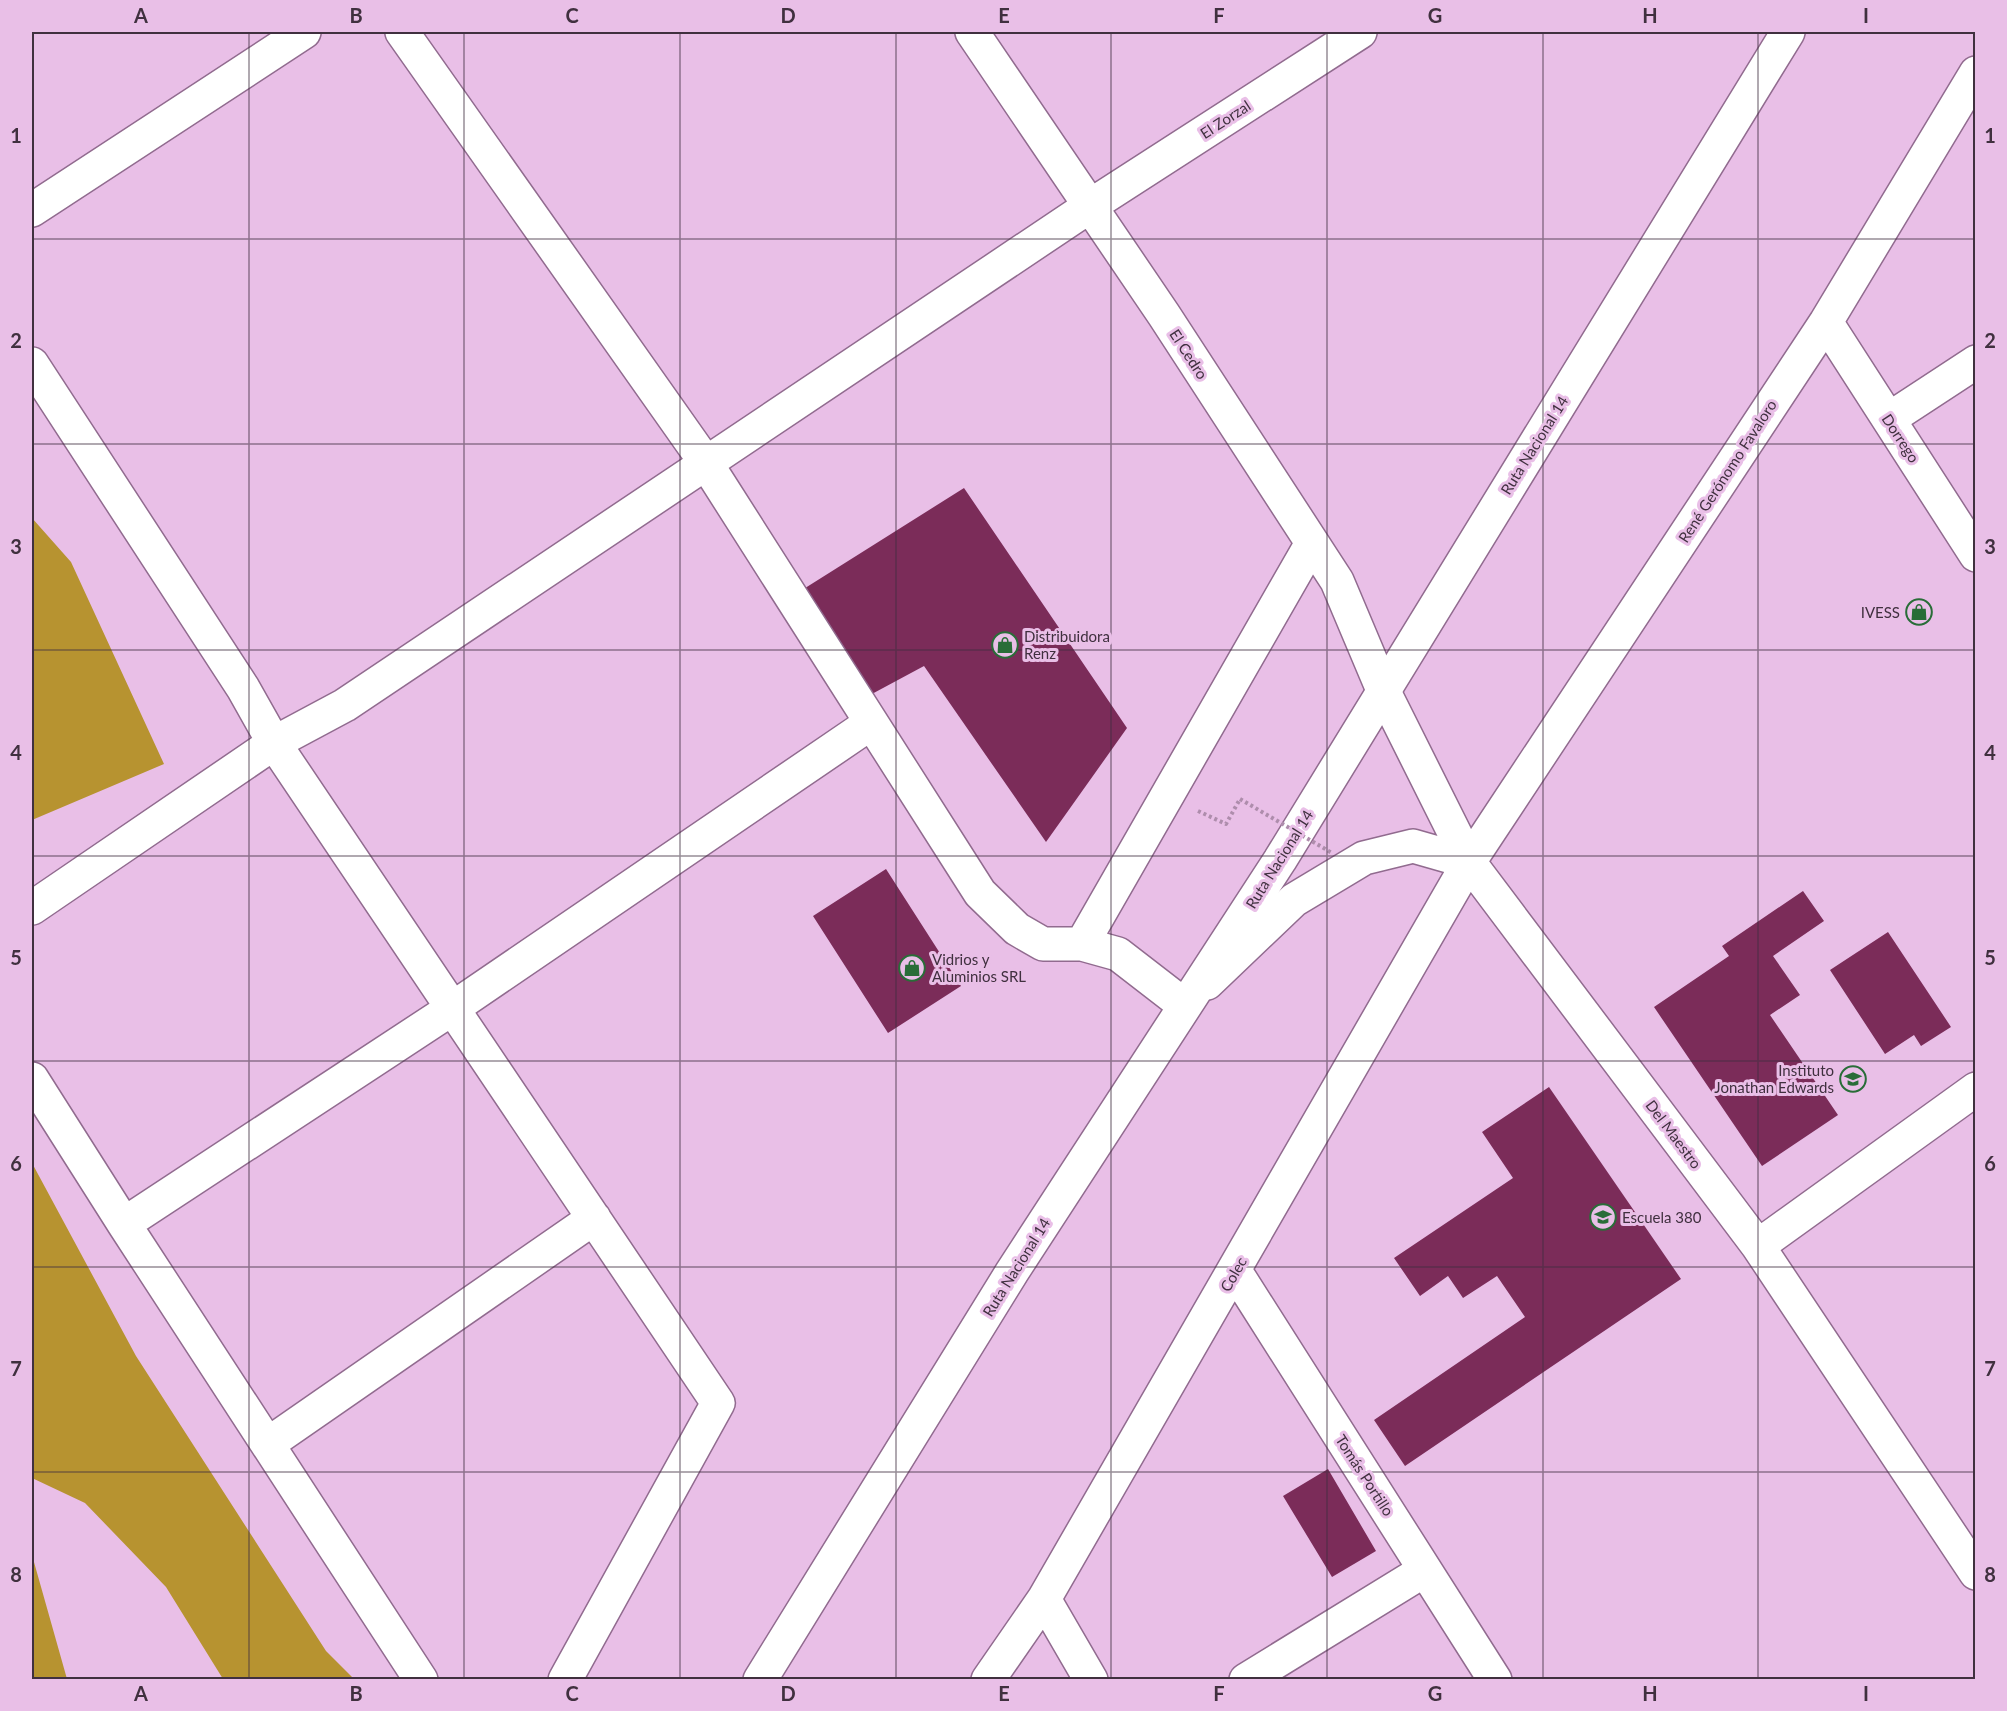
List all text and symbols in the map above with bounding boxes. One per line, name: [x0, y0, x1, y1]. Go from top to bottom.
text: A: [133, 3, 148, 27]
text: B: [349, 3, 363, 27]
text: C: [565, 3, 579, 27]
text: D: [780, 3, 796, 27]
text: E: [998, 3, 1010, 27]
text: F: [1213, 3, 1225, 27]
text: G: [1428, 3, 1442, 27]
text: H: [1642, 3, 1658, 27]
text: I: [1863, 3, 1869, 27]
street label: El Zorzal: [1196, 96, 1254, 142]
text: 1: [10, 123, 22, 147]
text: 1: [1984, 123, 1996, 147]
street label: El Cedro: [1166, 326, 1212, 382]
text: 2: [10, 328, 22, 352]
text: 2: [1984, 328, 1996, 352]
street label: Ruta Nacional 14: [1497, 392, 1572, 498]
street label: René Gerónomo Favaloro: [1674, 396, 1780, 546]
street label: Dorrego: [1879, 410, 1923, 466]
text: 3: [10, 534, 22, 558]
text: 3: [1984, 534, 1996, 558]
shop icon: IVESS: [1904, 597, 1934, 627]
place label: IVESS: [1861, 603, 1900, 621]
place label: Distribuidora Renz: [1024, 627, 1110, 662]
shop icon: Distribuidora Renz: [990, 630, 1020, 660]
text: 4: [10, 740, 22, 764]
text: 4: [1984, 740, 1996, 764]
street label: Ruta Nacional 14: [1242, 806, 1317, 912]
text: 5: [10, 945, 22, 969]
text: 5: [1984, 945, 1996, 969]
place label: Vidrios y Aluminios SRL: [932, 950, 1026, 985]
shop icon: Vidrios y Aluminios SRL: [897, 953, 927, 983]
place label: Instituto Jonathan Edwards: [1714, 1061, 1834, 1096]
school or university icon: Instituto Jonathan Edwards: [1838, 1064, 1868, 1094]
street label: Del Maestro: [1642, 1096, 1706, 1172]
text: 6: [10, 1151, 22, 1175]
text: 6: [1984, 1151, 1996, 1175]
school or university icon: Escuela 380: [1588, 1202, 1618, 1232]
place label: Escuela 380: [1622, 1208, 1702, 1226]
street label: Ruta Nacional 14: [979, 1214, 1054, 1320]
street label: Colec: [1216, 1253, 1250, 1295]
text: 7: [10, 1356, 22, 1380]
text: 7: [1984, 1356, 1996, 1380]
street label: Tomás Portillo: [1332, 1431, 1398, 1519]
text: 8: [10, 1562, 22, 1586]
text: 8: [1984, 1562, 1996, 1586]
text: A: [133, 1681, 148, 1705]
text: B: [349, 1681, 363, 1705]
text: C: [565, 1681, 579, 1705]
text: D: [780, 1681, 796, 1705]
text: E: [998, 1681, 1010, 1705]
text: F: [1213, 1681, 1225, 1705]
text: G: [1428, 1681, 1442, 1705]
text: H: [1642, 1681, 1658, 1705]
text: I: [1863, 1681, 1869, 1705]

